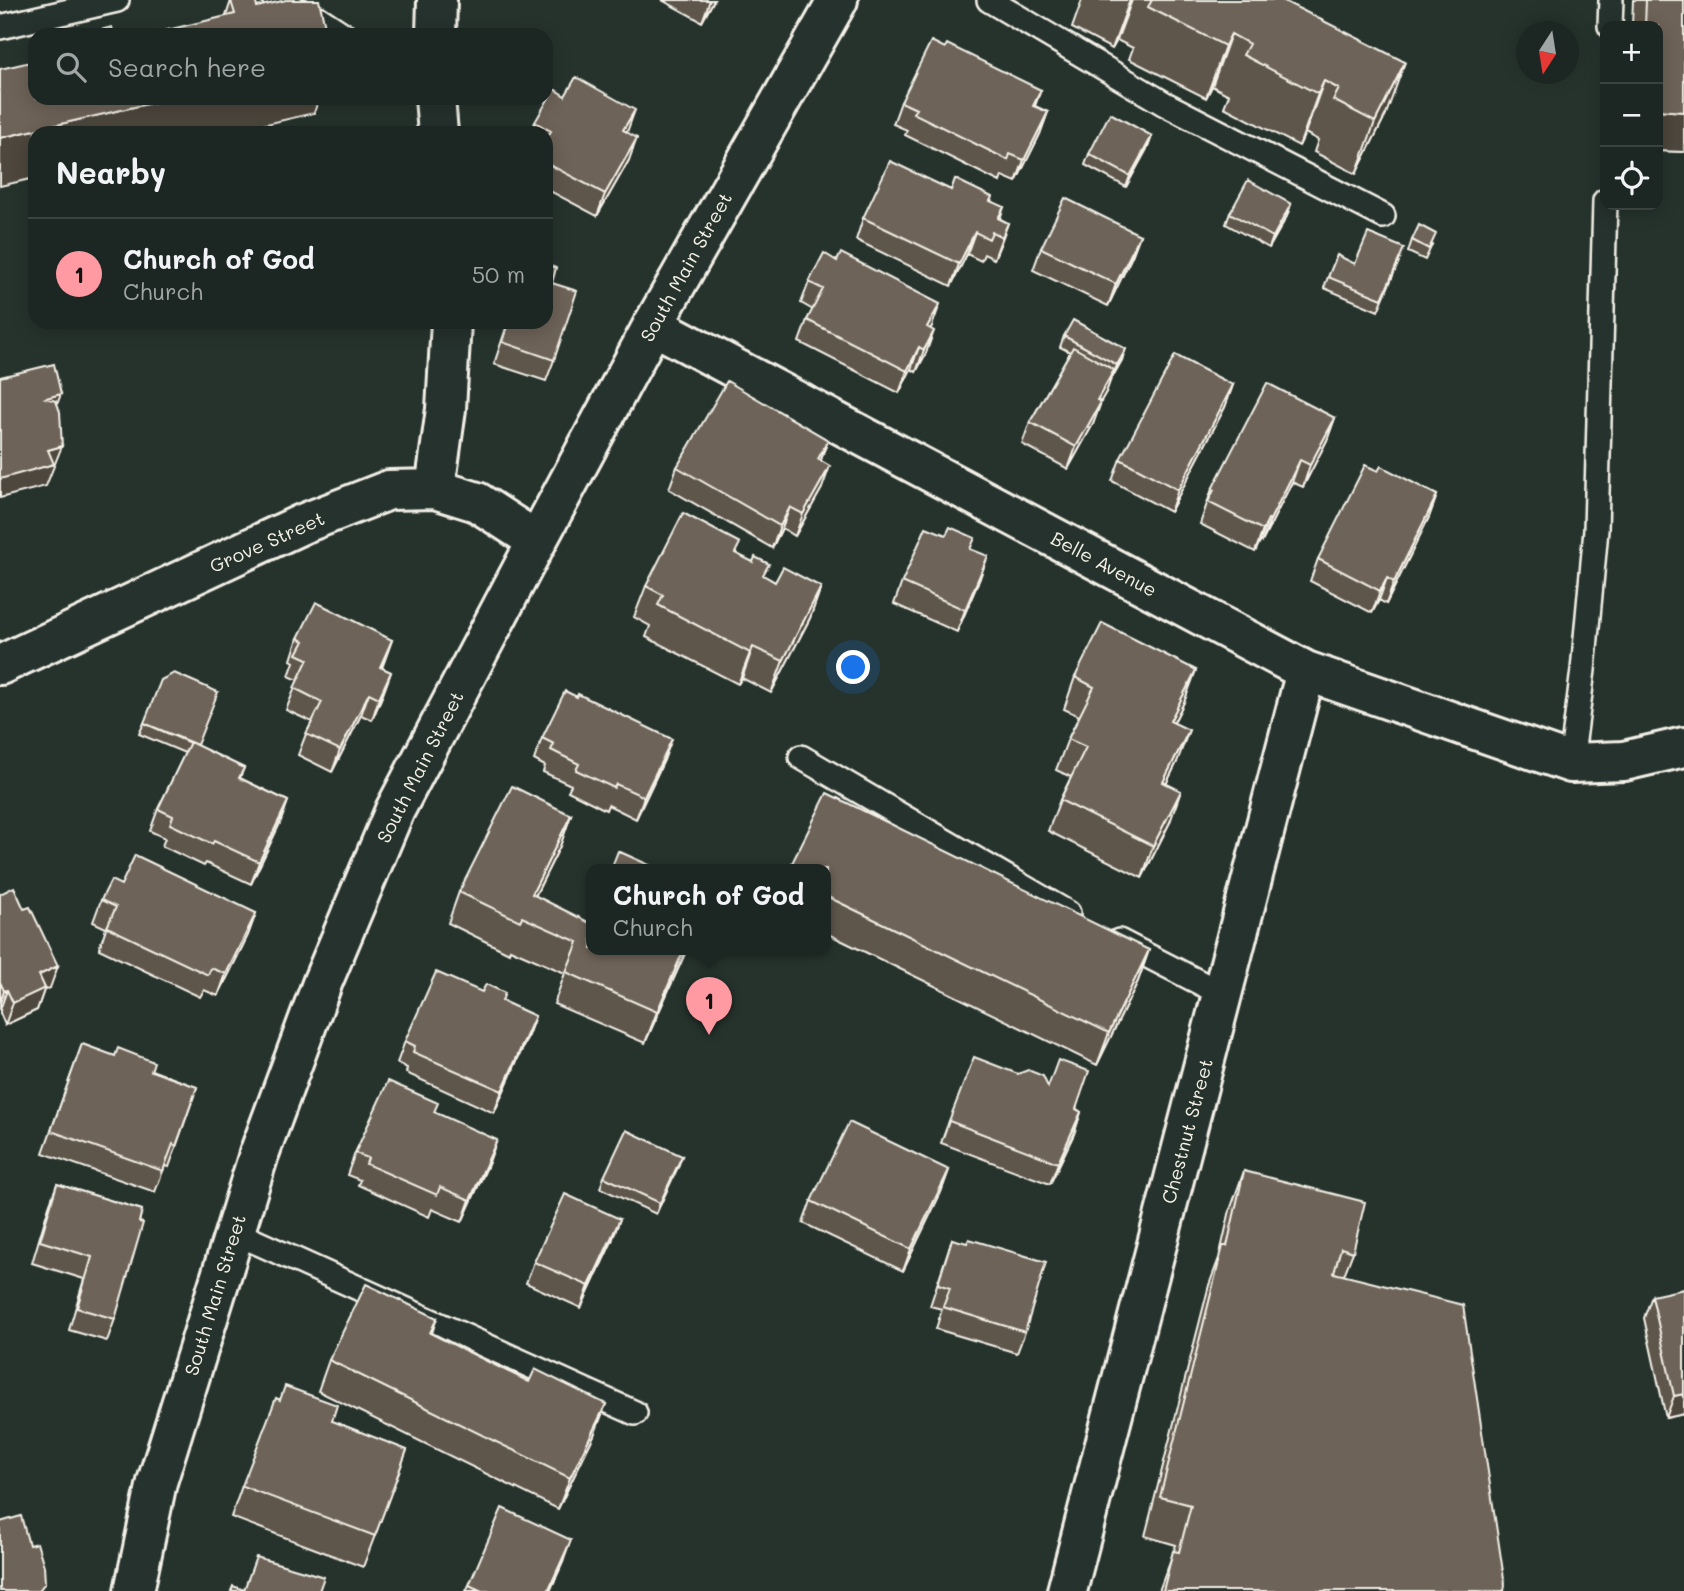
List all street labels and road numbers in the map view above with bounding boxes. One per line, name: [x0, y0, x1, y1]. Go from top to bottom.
street label: South Main Street: [634, 187, 737, 346]
street label: Grove Street: [205, 505, 328, 578]
street label: Belle Avenue: [1047, 525, 1162, 602]
street label: South Main Street: [370, 687, 469, 847]
street label: Chestnut Street: [1155, 1055, 1218, 1206]
street label: South Main Street: [178, 1211, 251, 1379]

